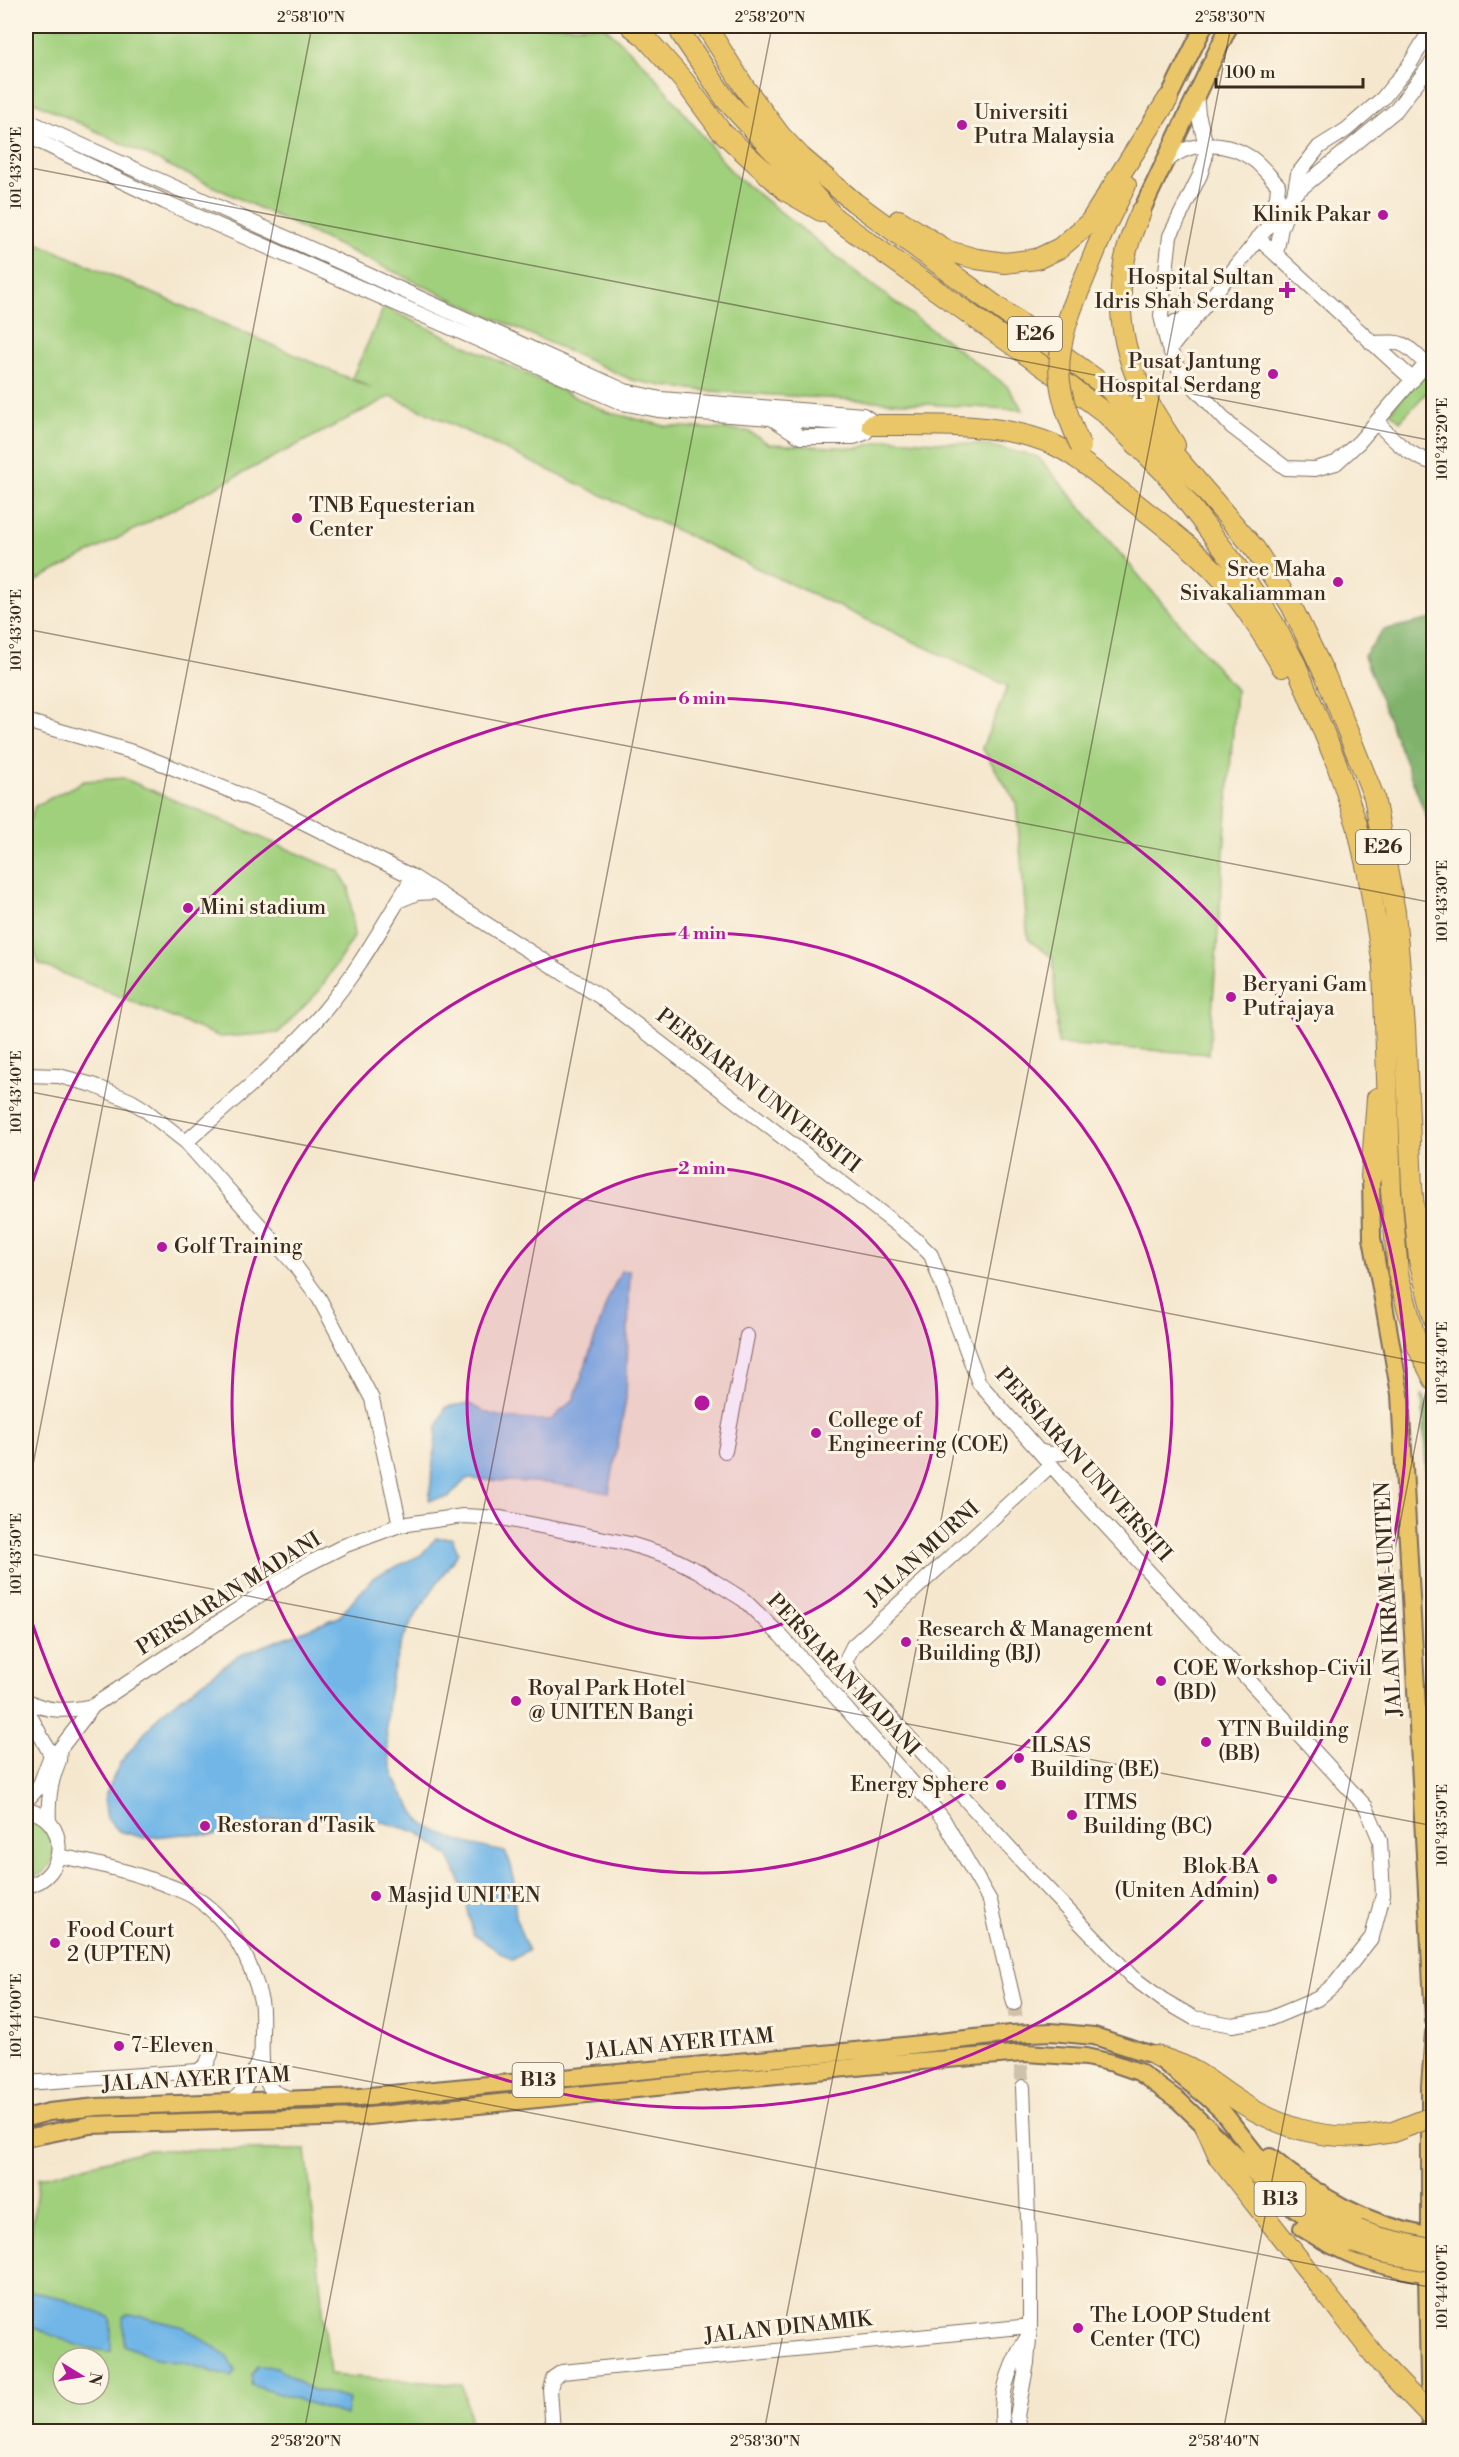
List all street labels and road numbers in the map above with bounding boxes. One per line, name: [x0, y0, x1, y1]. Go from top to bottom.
road number: E26: [1008, 317, 1062, 351]
road number: E26: [1356, 830, 1410, 864]
street label: PERSIARAN UNIVERSITI: [651, 1003, 865, 1179]
street label: PERSIARAN UNIVERSITI: [989, 1363, 1177, 1567]
street label: JALAN IKRAM-UNITEN: [1370, 1481, 1408, 1718]
street label: JALAN MURNI: [860, 1496, 985, 1613]
street label: PERSIARAN MADANI: [132, 1527, 326, 1661]
street label: PERSIARAN MADANI: [761, 1588, 925, 1762]
street label: JALAN AYER ITAM: [584, 2023, 776, 2065]
street label: JALAN AYER ITAM: [100, 2062, 291, 2098]
road number: B13: [512, 2063, 564, 2097]
road number: B13: [1254, 2182, 1306, 2216]
street label: JALAN DINAMIK: [702, 2306, 875, 2350]

